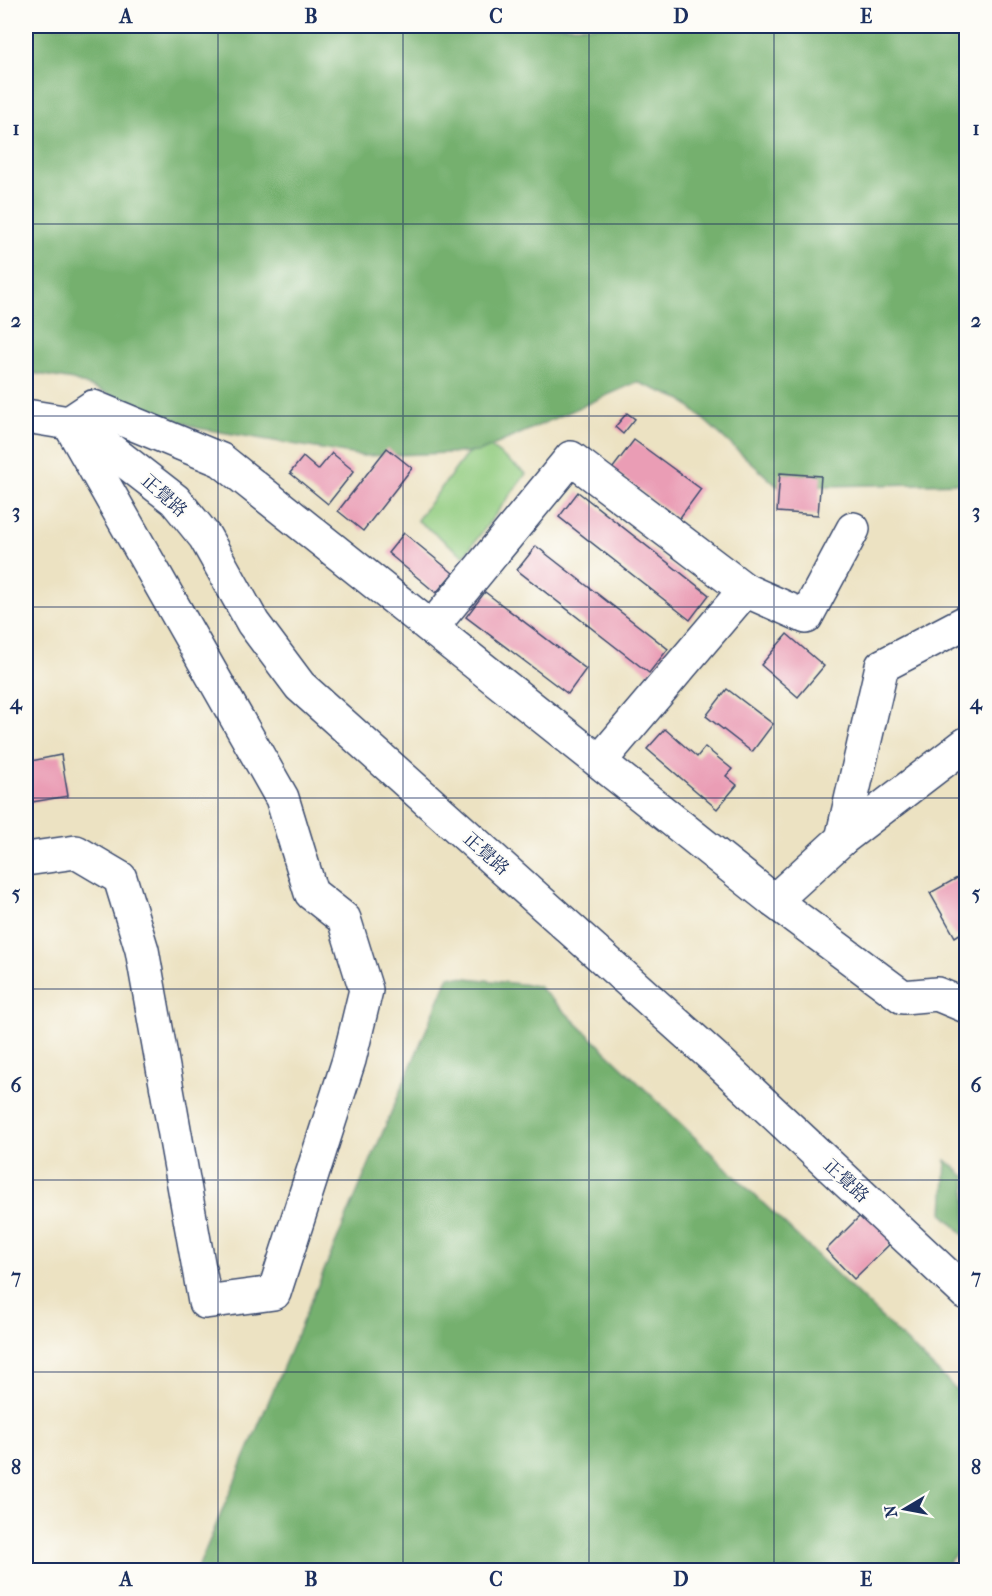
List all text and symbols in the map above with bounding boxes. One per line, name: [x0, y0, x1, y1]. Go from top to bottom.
text: A: [118, 5, 134, 28]
text: B: [304, 5, 318, 28]
text: C: [489, 5, 503, 28]
text: D: [673, 5, 689, 28]
text: E: [860, 5, 872, 28]
text: 1: [12, 117, 20, 140]
text: 1: [972, 117, 980, 140]
text: 2: [11, 309, 21, 332]
text: 2: [971, 309, 981, 332]
street label: 正覺路: [137, 470, 191, 522]
text: 3: [12, 500, 20, 523]
text: 3: [972, 500, 980, 523]
text: 4: [9, 691, 23, 715]
text: 4: [969, 691, 983, 715]
street label: 正覺路: [459, 828, 513, 880]
text: 5: [12, 882, 21, 905]
text: 5: [972, 882, 981, 905]
text: 6: [11, 1074, 23, 1097]
text: 6: [971, 1074, 983, 1097]
street label: 正覺路: [819, 1155, 873, 1207]
text: 7: [10, 1265, 21, 1288]
text: 7: [970, 1265, 981, 1288]
text: 8: [11, 1456, 21, 1479]
text: 8: [971, 1456, 981, 1479]
north arrow: [875, 1479, 935, 1539]
text: N: [880, 1503, 901, 1519]
text: A: [118, 1568, 134, 1591]
text: B: [304, 1568, 318, 1591]
text: C: [489, 1568, 503, 1591]
text: D: [673, 1568, 689, 1591]
text: E: [860, 1568, 872, 1591]

